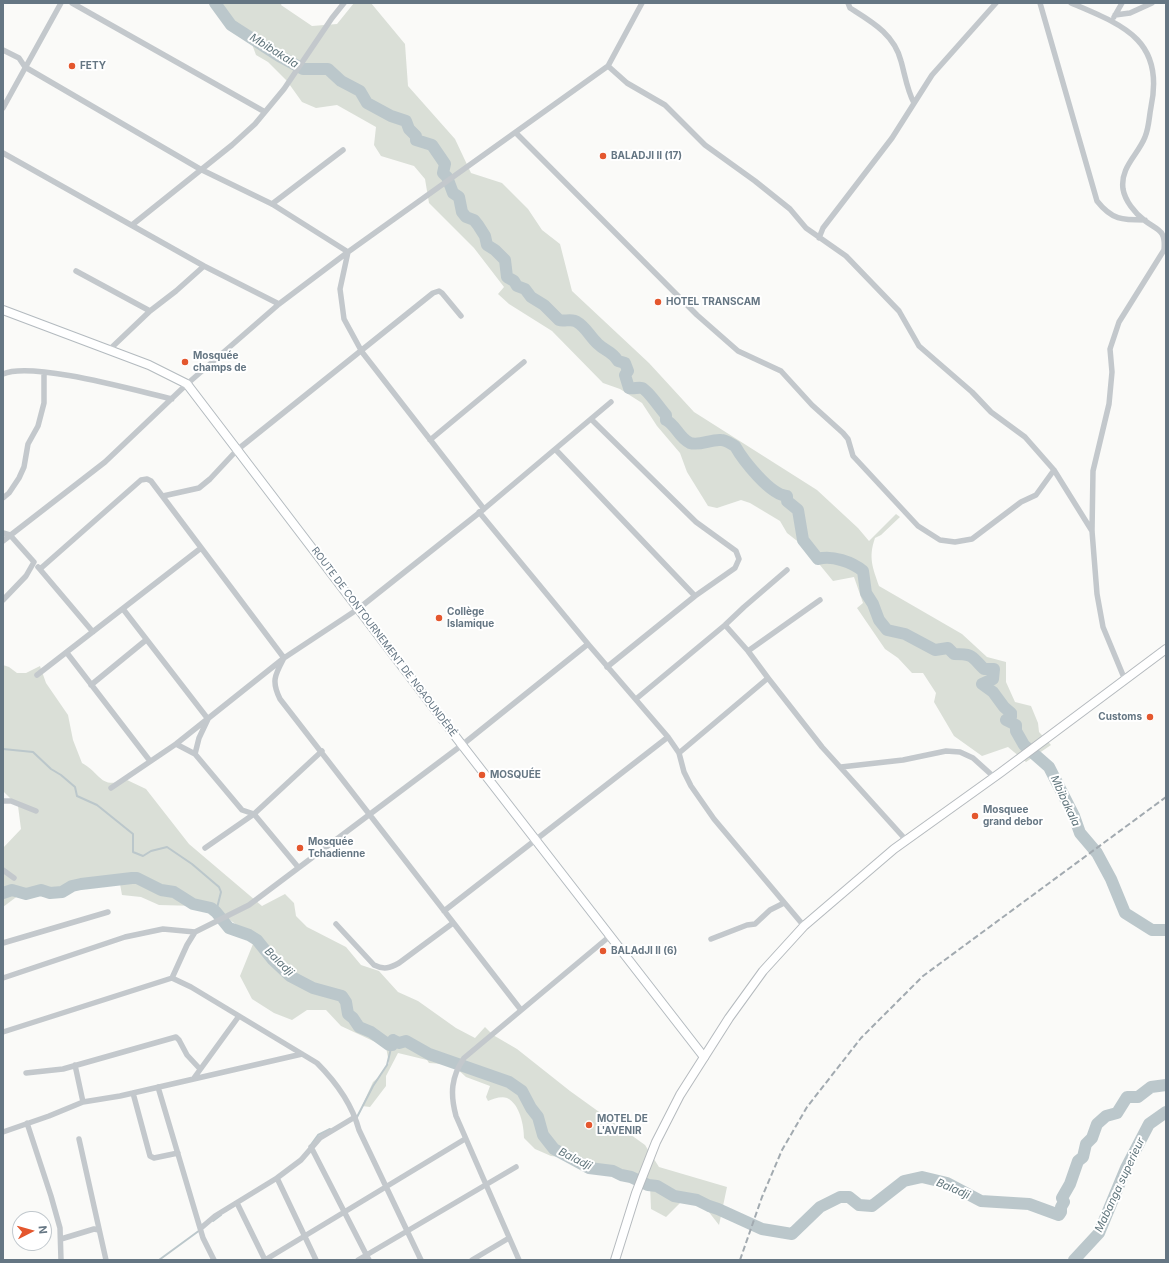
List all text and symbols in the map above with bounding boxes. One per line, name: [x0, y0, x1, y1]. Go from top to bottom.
water label: Mbibakala: [247, 31, 301, 71]
place label: FETY: [80, 60, 106, 72]
marker: FETY: [67, 61, 77, 71]
place label: BALADJI II (17): [611, 150, 682, 162]
marker: BALADJI II (17): [598, 151, 608, 161]
place label: HOTEL TRANSCAM: [666, 296, 760, 308]
marker: HOTEL TRANSCAM: [653, 297, 663, 307]
place label: Mosquée champs de: [193, 350, 247, 374]
marker: Mosquée champs de: [180, 357, 190, 367]
street label: ROUTE DE CONTOURNEMENT DE NGAOUNDÉRÉ: [309, 545, 459, 739]
place label: Collège Islamique: [447, 606, 494, 630]
marker: Collège Islamique: [434, 613, 444, 623]
place label: Customs: [1098, 711, 1142, 723]
marker: Customs: [1145, 712, 1155, 722]
place label: MOSQUÉE: [490, 769, 541, 781]
marker: MOSQUÉE: [477, 770, 487, 780]
water label: Mbibakala: [1047, 773, 1083, 829]
place label: Mosquee grand debor: [983, 804, 1043, 828]
marker: Mosquee grand debor: [970, 811, 980, 821]
place label: Mosquée Tchadienne: [308, 836, 365, 860]
marker: Mosquée Tchadienne: [295, 843, 305, 853]
water label: Baladji: [262, 945, 296, 979]
place label: BALAdJI II (6): [611, 945, 677, 957]
marker: BALAdJI II (6): [598, 946, 608, 956]
place label: MOTEL DE L'AVENIR: [597, 1113, 648, 1136]
marker: MOTEL DE L'AVENIR: [584, 1120, 594, 1130]
water label: Mabanga superieur: [1092, 1136, 1148, 1234]
water label: Baladji: [556, 1145, 594, 1173]
water label: Baladji: [934, 1176, 972, 1202]
north arrow: [12, 1211, 52, 1251]
text: N: [36, 1225, 50, 1235]

